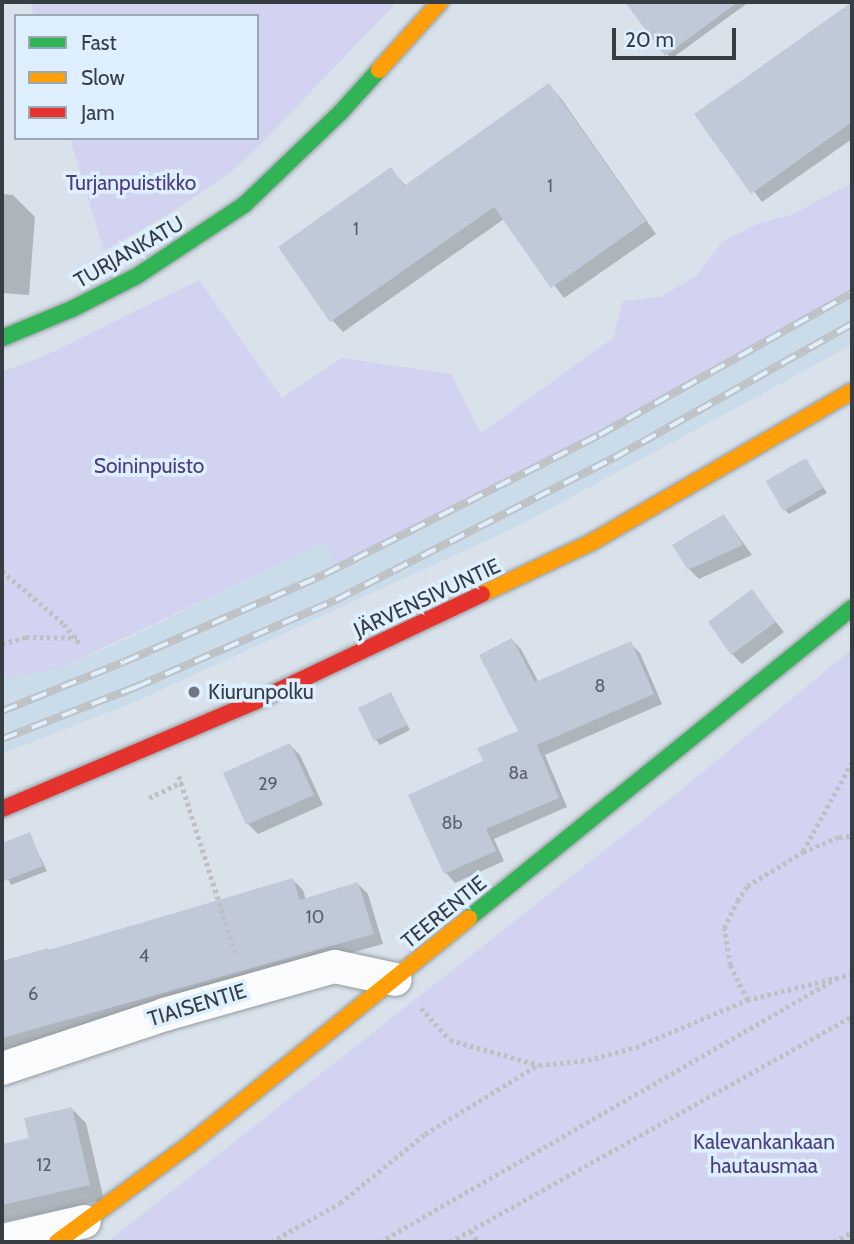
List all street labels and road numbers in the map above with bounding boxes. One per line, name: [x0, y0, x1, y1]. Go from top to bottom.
street label: TURJANKATU: [70, 211, 188, 293]
street label: JÄRVENSIVUNTIE: [350, 553, 504, 643]
street label: TEERENTIE: [397, 870, 491, 954]
street label: TIAISENTIE: [145, 978, 249, 1032]

